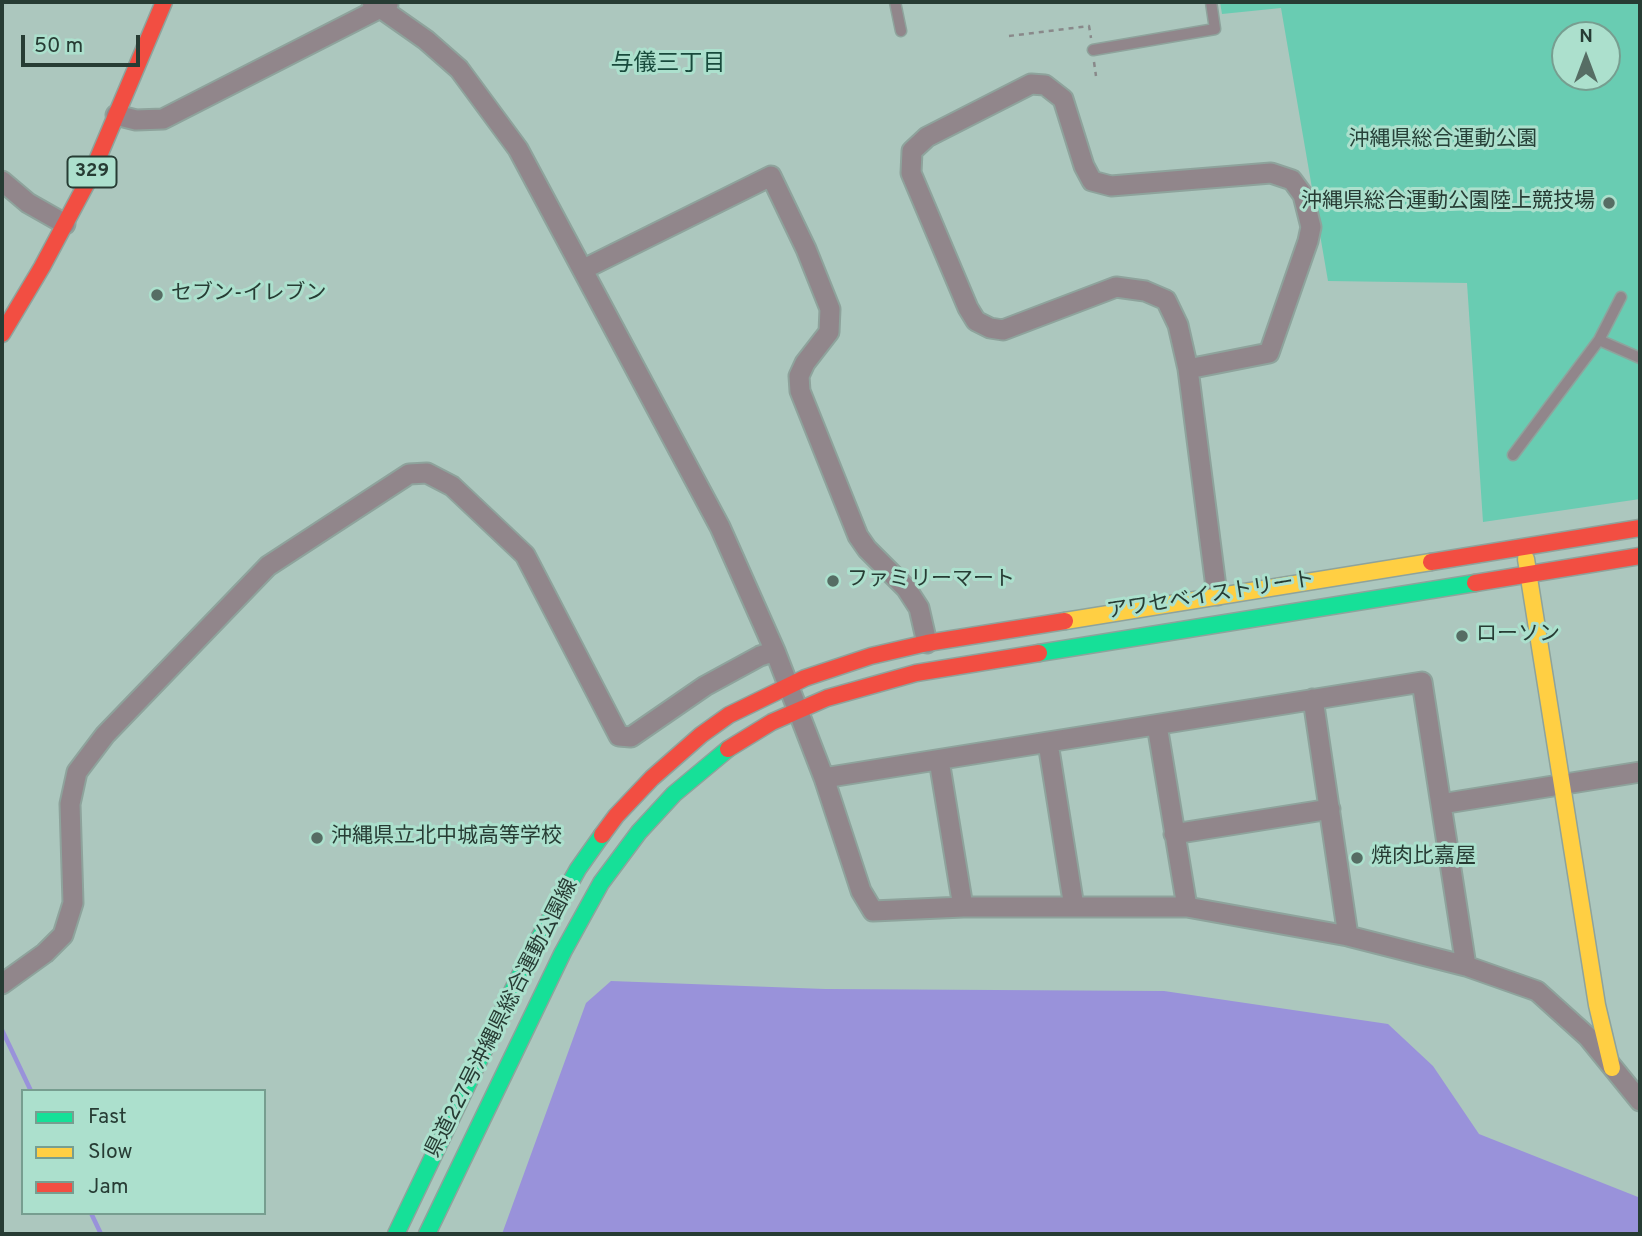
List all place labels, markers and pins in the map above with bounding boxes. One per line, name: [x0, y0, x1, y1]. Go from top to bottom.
place label: 沖縄県総合運動公園陸上競技場: [1301, 190, 1595, 216]
marker: 沖縄県総合運動公園陸上競技場: [1601, 195, 1617, 211]
place label: セブン-イレブン: [171, 282, 326, 308]
marker: セブン-イレブン: [149, 287, 165, 303]
place label: ファミリーマート: [847, 568, 1015, 594]
marker: ファミリーマート: [825, 573, 841, 589]
place label: ローソン: [1476, 623, 1560, 649]
marker: ローソン: [1454, 628, 1470, 644]
place label: 沖縄県立北中城高等学校: [331, 825, 562, 851]
marker: 沖縄県立北中城高等学校: [309, 830, 325, 846]
place label: 焼肉比嘉屋: [1371, 845, 1476, 871]
marker: 焼肉比嘉屋: [1349, 850, 1365, 866]

